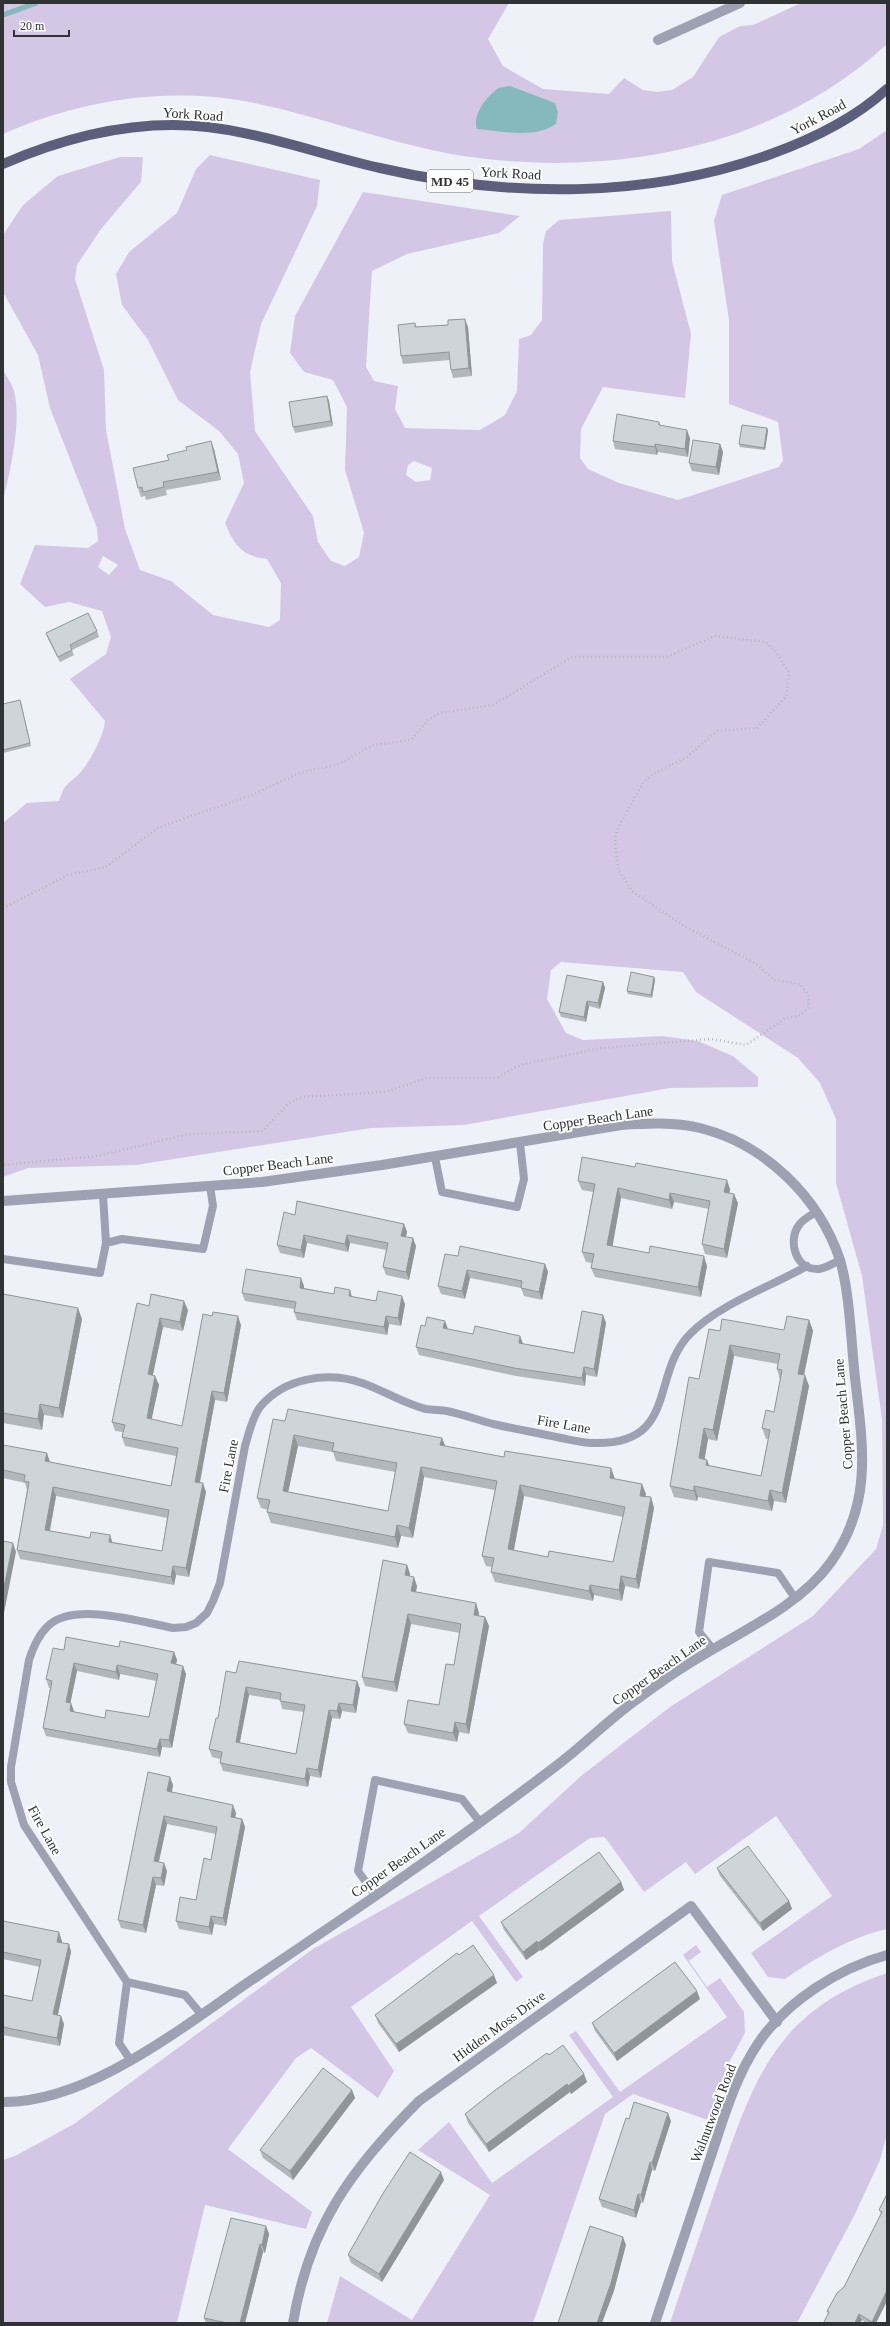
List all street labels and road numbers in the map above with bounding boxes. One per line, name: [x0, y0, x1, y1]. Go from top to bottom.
street label: York Road: [788, 97, 848, 138]
street label: York Road: [162, 105, 224, 124]
street label: York Road: [480, 164, 542, 183]
road number: MD 45: [427, 170, 473, 192]
street label: Copper Beach Lane: [542, 1103, 654, 1134]
street label: Copper Beach Lane: [222, 1150, 334, 1179]
street label: Copper Beach Lane: [831, 1358, 856, 1470]
street label: Fire Lane: [536, 1412, 592, 1437]
street label: Fire Lane: [216, 1438, 241, 1494]
street label: Copper Beach Lane: [609, 1632, 709, 1708]
street label: Fire Lane: [25, 1803, 64, 1858]
street label: Copper Beach Lane: [348, 1824, 448, 1900]
street label: Hidden Moss Drive: [450, 1988, 548, 2065]
street label: Walnutwood Road: [688, 2062, 739, 2165]

